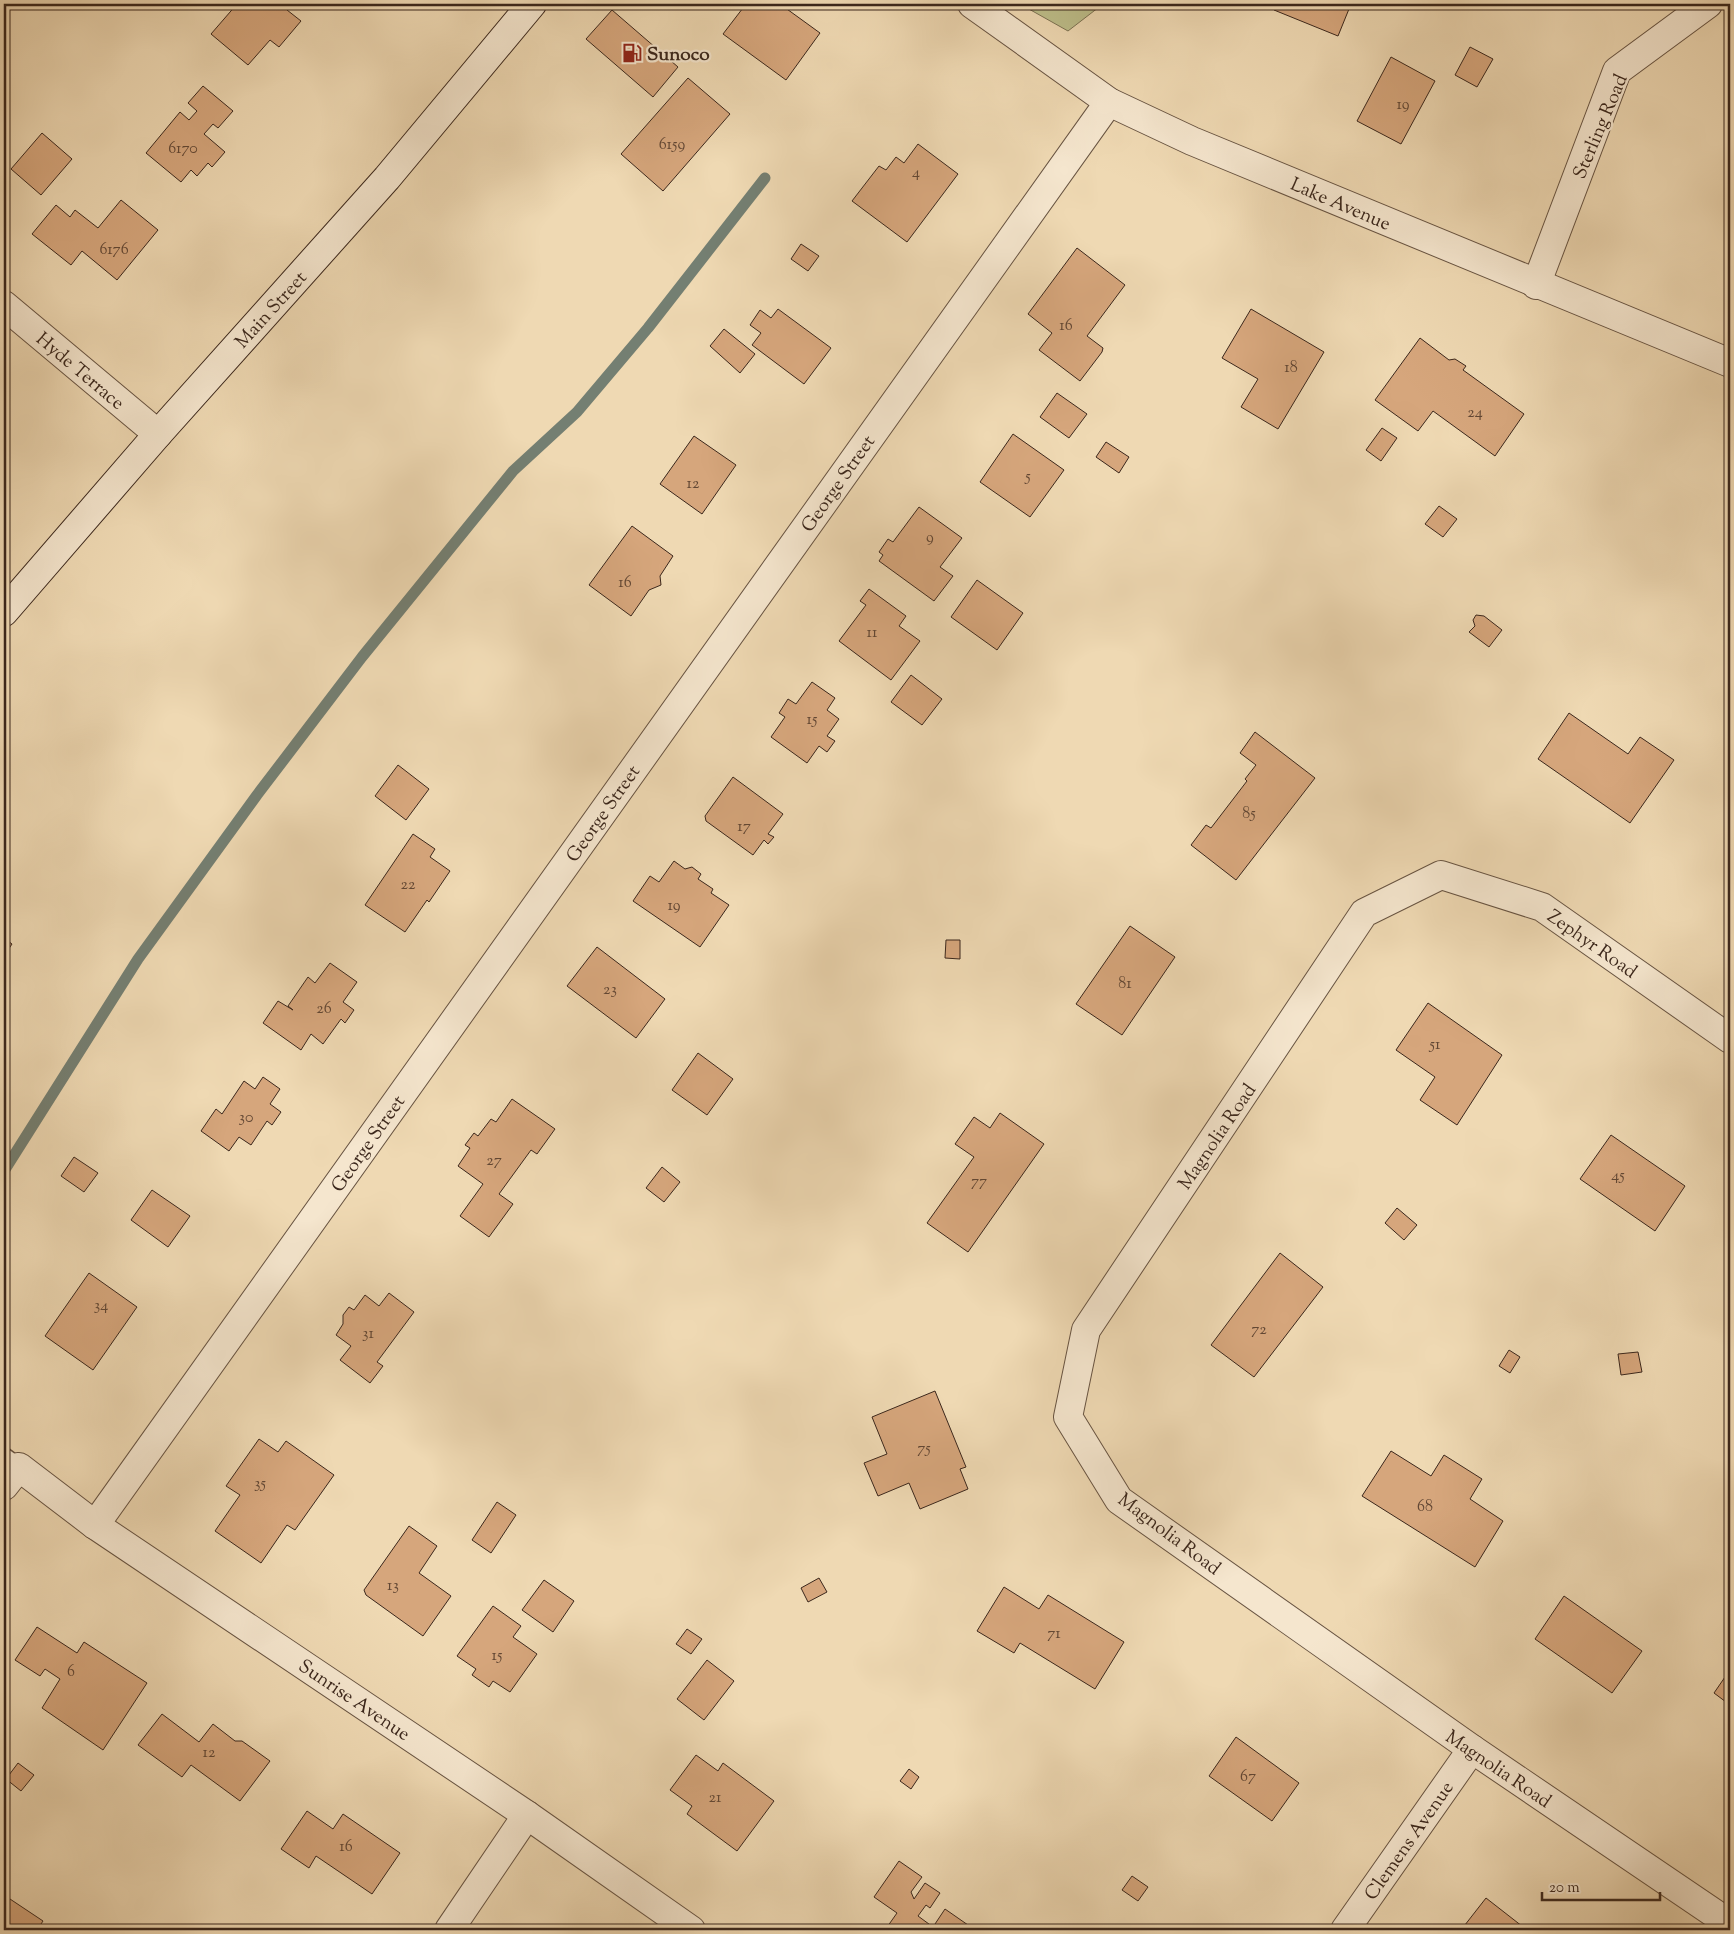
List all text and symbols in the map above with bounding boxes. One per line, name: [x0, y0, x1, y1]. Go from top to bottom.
fuel station icon: Sunoco: [621, 42, 643, 64]
place label: Sunoco: [647, 42, 710, 69]
street label: Sterling Road: [1567, 70, 1636, 184]
house number: 19: [1396, 94, 1410, 117]
house number: 6159: [659, 134, 685, 157]
house number: 6170: [168, 138, 198, 161]
house number: 4: [912, 162, 920, 185]
street label: Lake Avenue: [1286, 172, 1394, 239]
house number: 6176: [99, 239, 129, 262]
street label: Main Street: [230, 266, 314, 355]
house number: 16: [1059, 315, 1073, 338]
street label: Hyde Terrace: [29, 327, 130, 417]
house number: 18: [1284, 357, 1298, 380]
house number: 24: [1467, 402, 1483, 425]
street label: George Street: [796, 430, 883, 538]
house number: 5: [1024, 466, 1031, 489]
house number: 12: [687, 473, 700, 496]
house number: 9: [926, 527, 934, 550]
house number: 16: [618, 572, 632, 595]
house number: 11: [867, 622, 878, 645]
house number: 15: [807, 709, 818, 732]
street label: George Street: [561, 760, 648, 868]
house number: 85: [1242, 803, 1256, 826]
house number: 17: [737, 816, 751, 839]
house number: 22: [401, 874, 416, 897]
house number: 19: [667, 895, 681, 918]
street label: Zephyr Road: [1541, 904, 1642, 986]
house number: 81: [1118, 973, 1132, 996]
house number: 23: [603, 979, 617, 1002]
house number: 26: [316, 998, 332, 1021]
house number: 51: [1429, 1034, 1441, 1057]
street label: Magnolia Road: [1173, 1079, 1264, 1196]
street label: George Street: [326, 1090, 413, 1198]
house number: 30: [239, 1107, 253, 1130]
house number: 27: [486, 1150, 502, 1173]
house number: 45: [1611, 1165, 1625, 1188]
house number: 77: [971, 1171, 987, 1194]
house number: 34: [94, 1295, 108, 1318]
house number: 72: [1251, 1319, 1267, 1342]
house number: 31: [362, 1323, 375, 1346]
house number: 75: [917, 1438, 931, 1461]
house number: 35: [254, 1473, 266, 1496]
street label: Magnolia Road: [1111, 1487, 1226, 1583]
house number: 68: [1417, 1496, 1433, 1519]
house number: 13: [387, 1575, 399, 1598]
house number: 71: [1047, 1623, 1061, 1646]
house number: 15: [492, 1645, 503, 1668]
street label: Sunrise Avenue: [292, 1654, 415, 1749]
house number: 6: [67, 1661, 75, 1684]
street label: Magnolia Road: [1439, 1725, 1556, 1816]
house number: 12: [203, 1742, 216, 1765]
house number: 67: [1240, 1766, 1256, 1789]
street label: Clemens Avenue: [1359, 1776, 1461, 1906]
house number: 21: [709, 1787, 722, 1810]
house number: 16: [339, 1836, 353, 1859]
scale bar: [1542, 1869, 1659, 1901]
text: 20 m: [1549, 1878, 1580, 1899]

